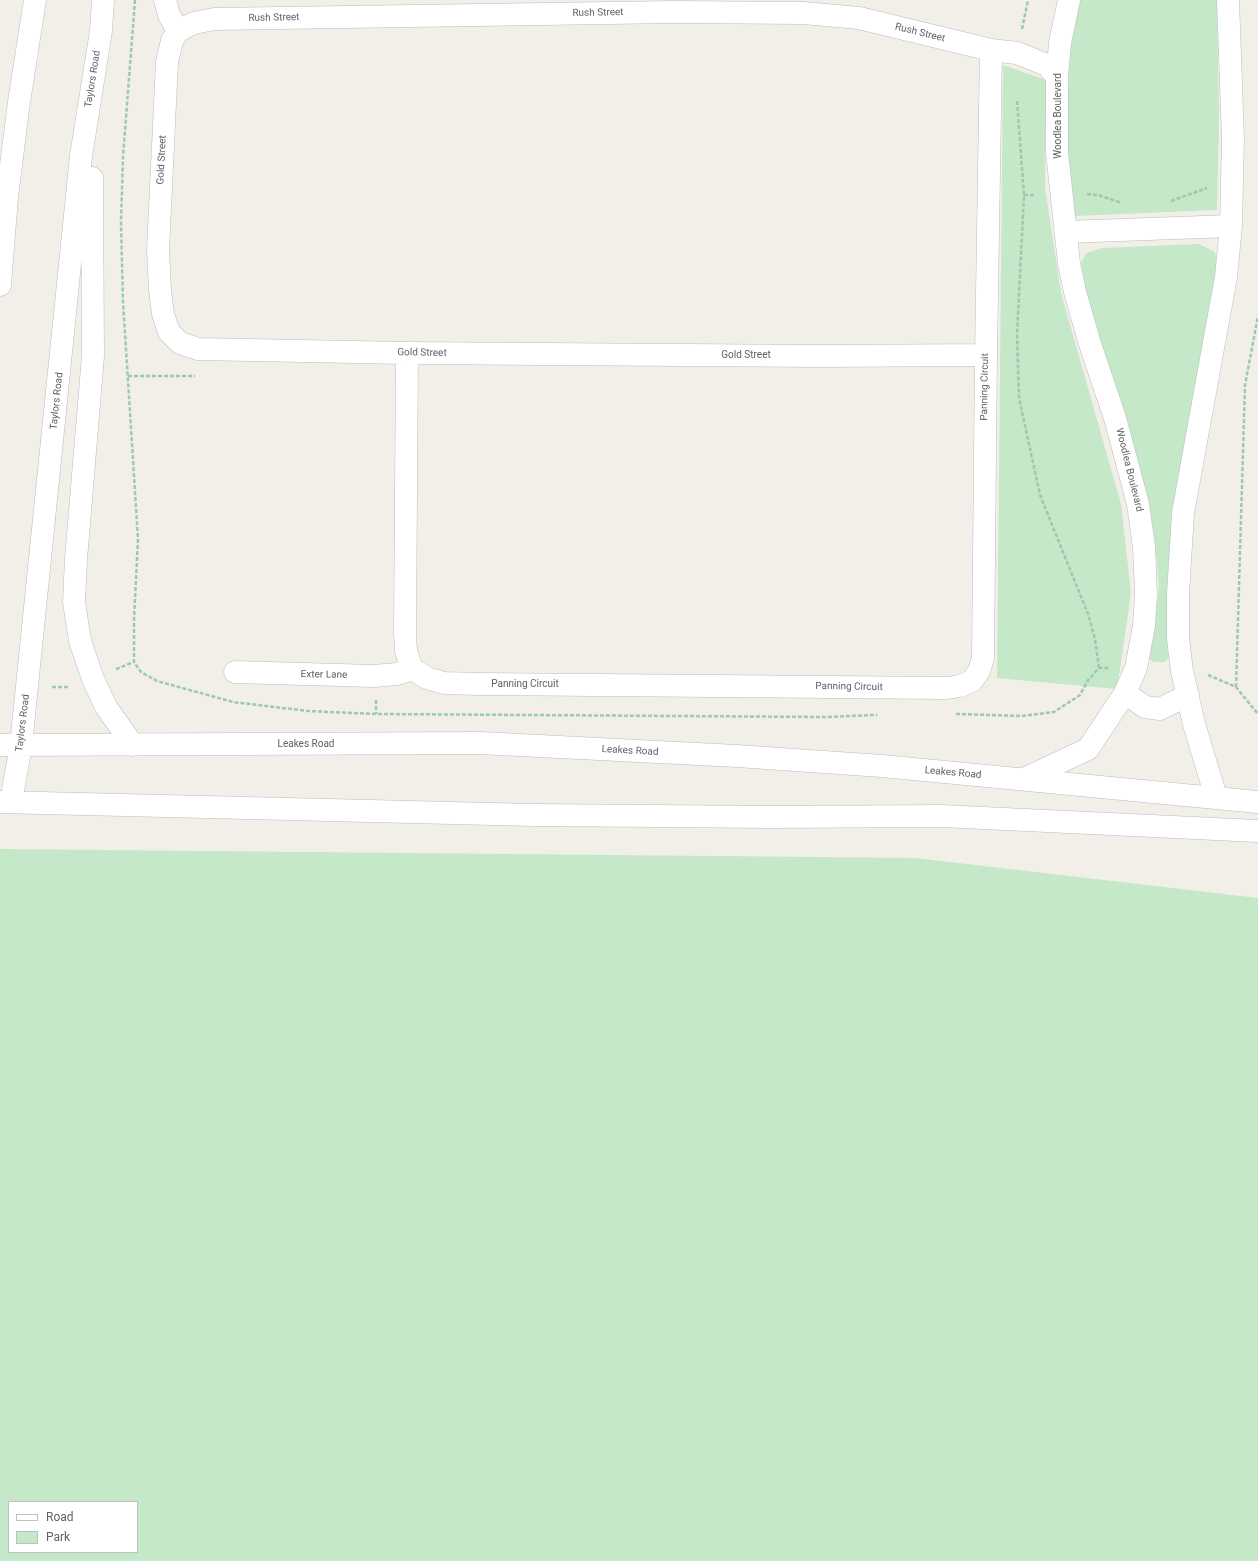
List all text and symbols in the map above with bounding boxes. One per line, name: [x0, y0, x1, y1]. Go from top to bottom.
street label: Rush Street: [572, 7, 624, 19]
street label: Rush Street: [248, 12, 300, 24]
street label: Rush Street: [894, 21, 946, 45]
street label: Taylors Road: [83, 50, 103, 108]
street label: Woodlea Boulevard: [1052, 73, 1064, 159]
street label: Gold Street: [155, 135, 169, 185]
street label: Gold Street: [397, 347, 447, 359]
street label: Gold Street: [721, 349, 771, 361]
street label: Panning Circuit: [978, 353, 992, 421]
street label: Taylors Road: [48, 372, 66, 430]
street label: Woodlea Boulevard: [1113, 427, 1145, 513]
street label: Exter Lane: [301, 669, 347, 681]
street label: Panning Circuit: [491, 678, 559, 690]
street label: Panning Circuit: [815, 680, 883, 694]
street label: Taylors Road: [14, 694, 32, 752]
street label: Leakes Road: [278, 738, 334, 750]
street label: Leakes Road: [601, 744, 659, 758]
street label: Leakes Road: [924, 765, 982, 781]
legend: [8, 1501, 138, 1553]
text: Road: [46, 1510, 74, 1524]
text: Park: [46, 1530, 70, 1544]

